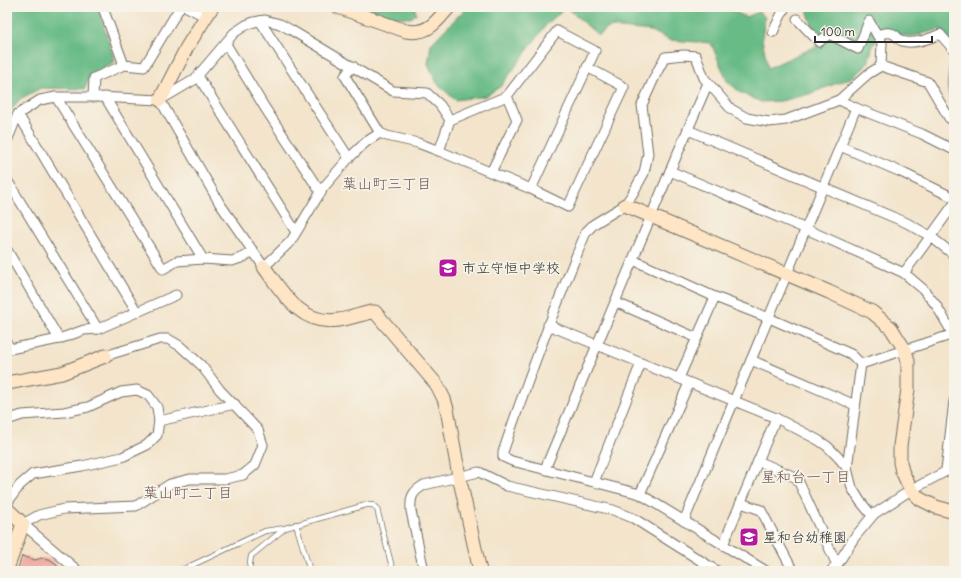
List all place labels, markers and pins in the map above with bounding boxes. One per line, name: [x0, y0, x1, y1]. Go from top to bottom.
school or university icon: 市立守恒中学校: [437, 257, 459, 279]
place label: 市立守恒中学校: [462, 259, 560, 277]
school or university icon: 星和台幼稚園: [738, 526, 760, 548]
place label: 星和台幼稚園: [763, 528, 847, 546]

